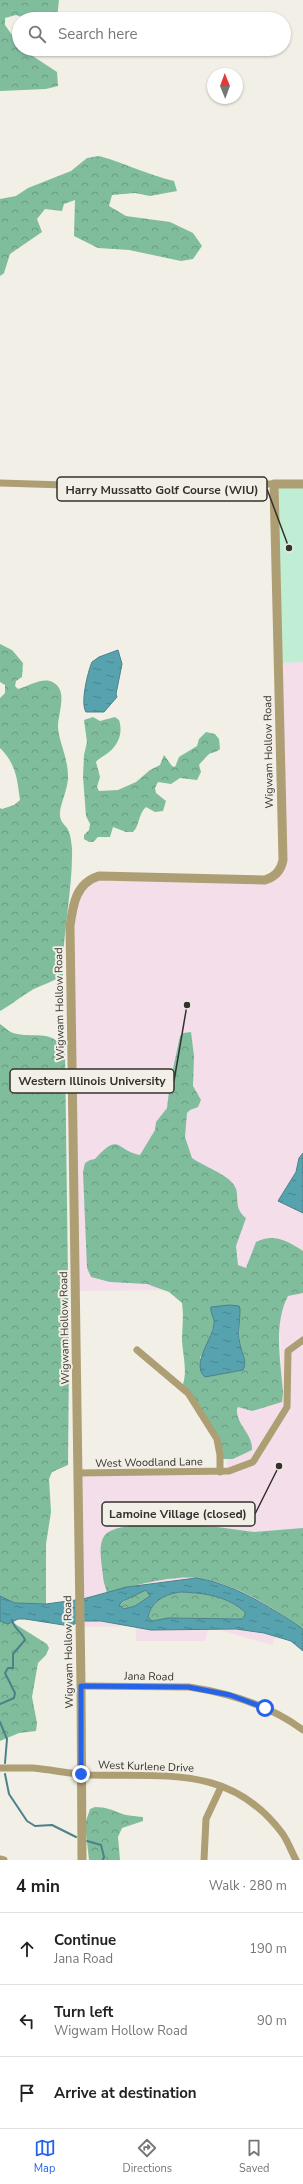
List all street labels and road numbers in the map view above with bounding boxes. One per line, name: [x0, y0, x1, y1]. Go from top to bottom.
street label: Wigwam Hollow Road: [260, 695, 277, 809]
street label: Wigwam Hollow Road: [51, 947, 68, 1061]
street label: Wigwam Hollow Road: [56, 1271, 73, 1385]
street label: West Woodland Lane: [95, 1454, 203, 1471]
street label: Wigwam Hollow Road: [60, 1595, 77, 1709]
street label: Jana Road: [123, 1669, 174, 1684]
street label: West Kurlene Drive: [98, 1757, 194, 1776]

